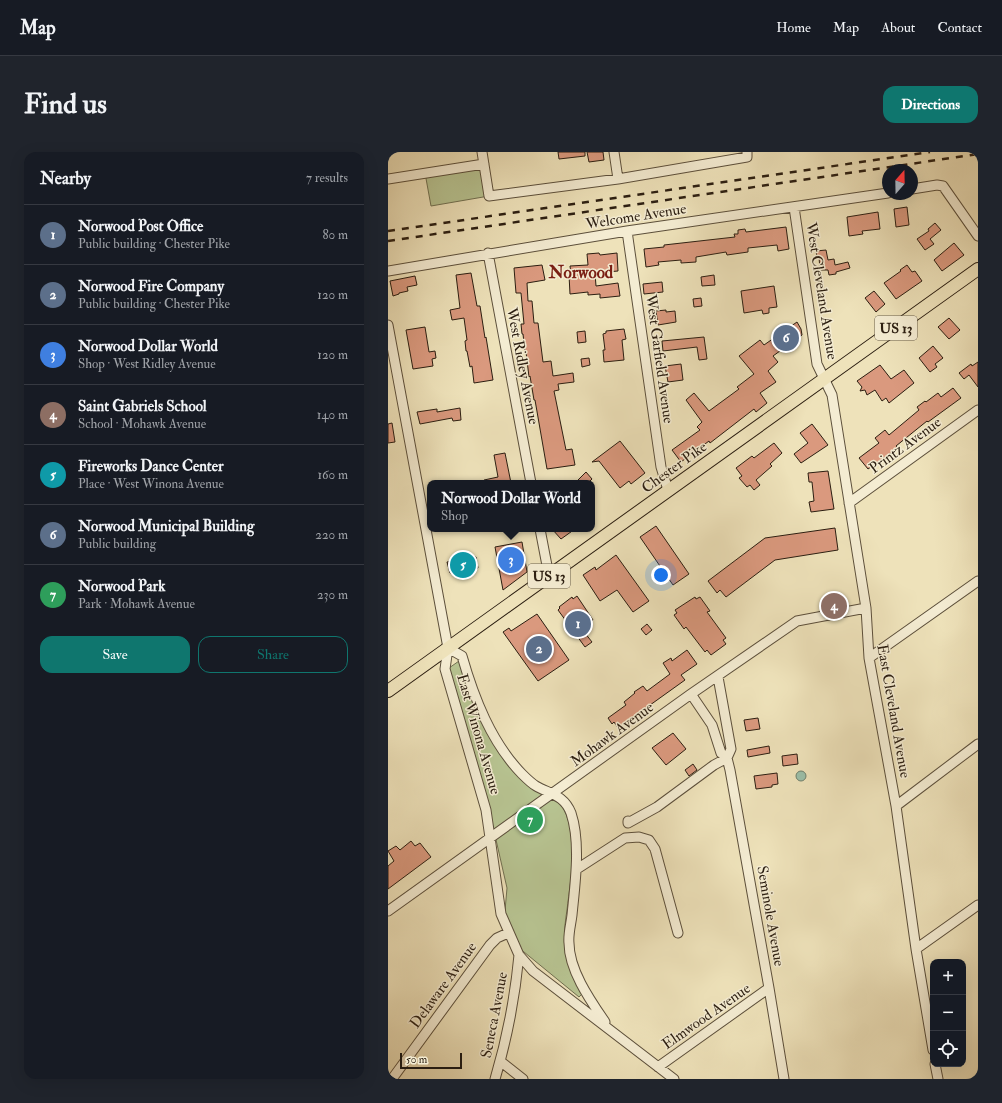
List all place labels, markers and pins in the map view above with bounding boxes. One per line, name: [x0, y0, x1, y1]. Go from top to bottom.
pin: 6: [773, 323, 799, 353]
pin: 3: [498, 545, 524, 575]
pin: 5: [450, 550, 476, 580]
pin: 4: [821, 591, 847, 621]
pin: 1: [565, 609, 591, 639]
pin: 2: [526, 634, 552, 664]
pin: 7: [517, 805, 543, 835]

